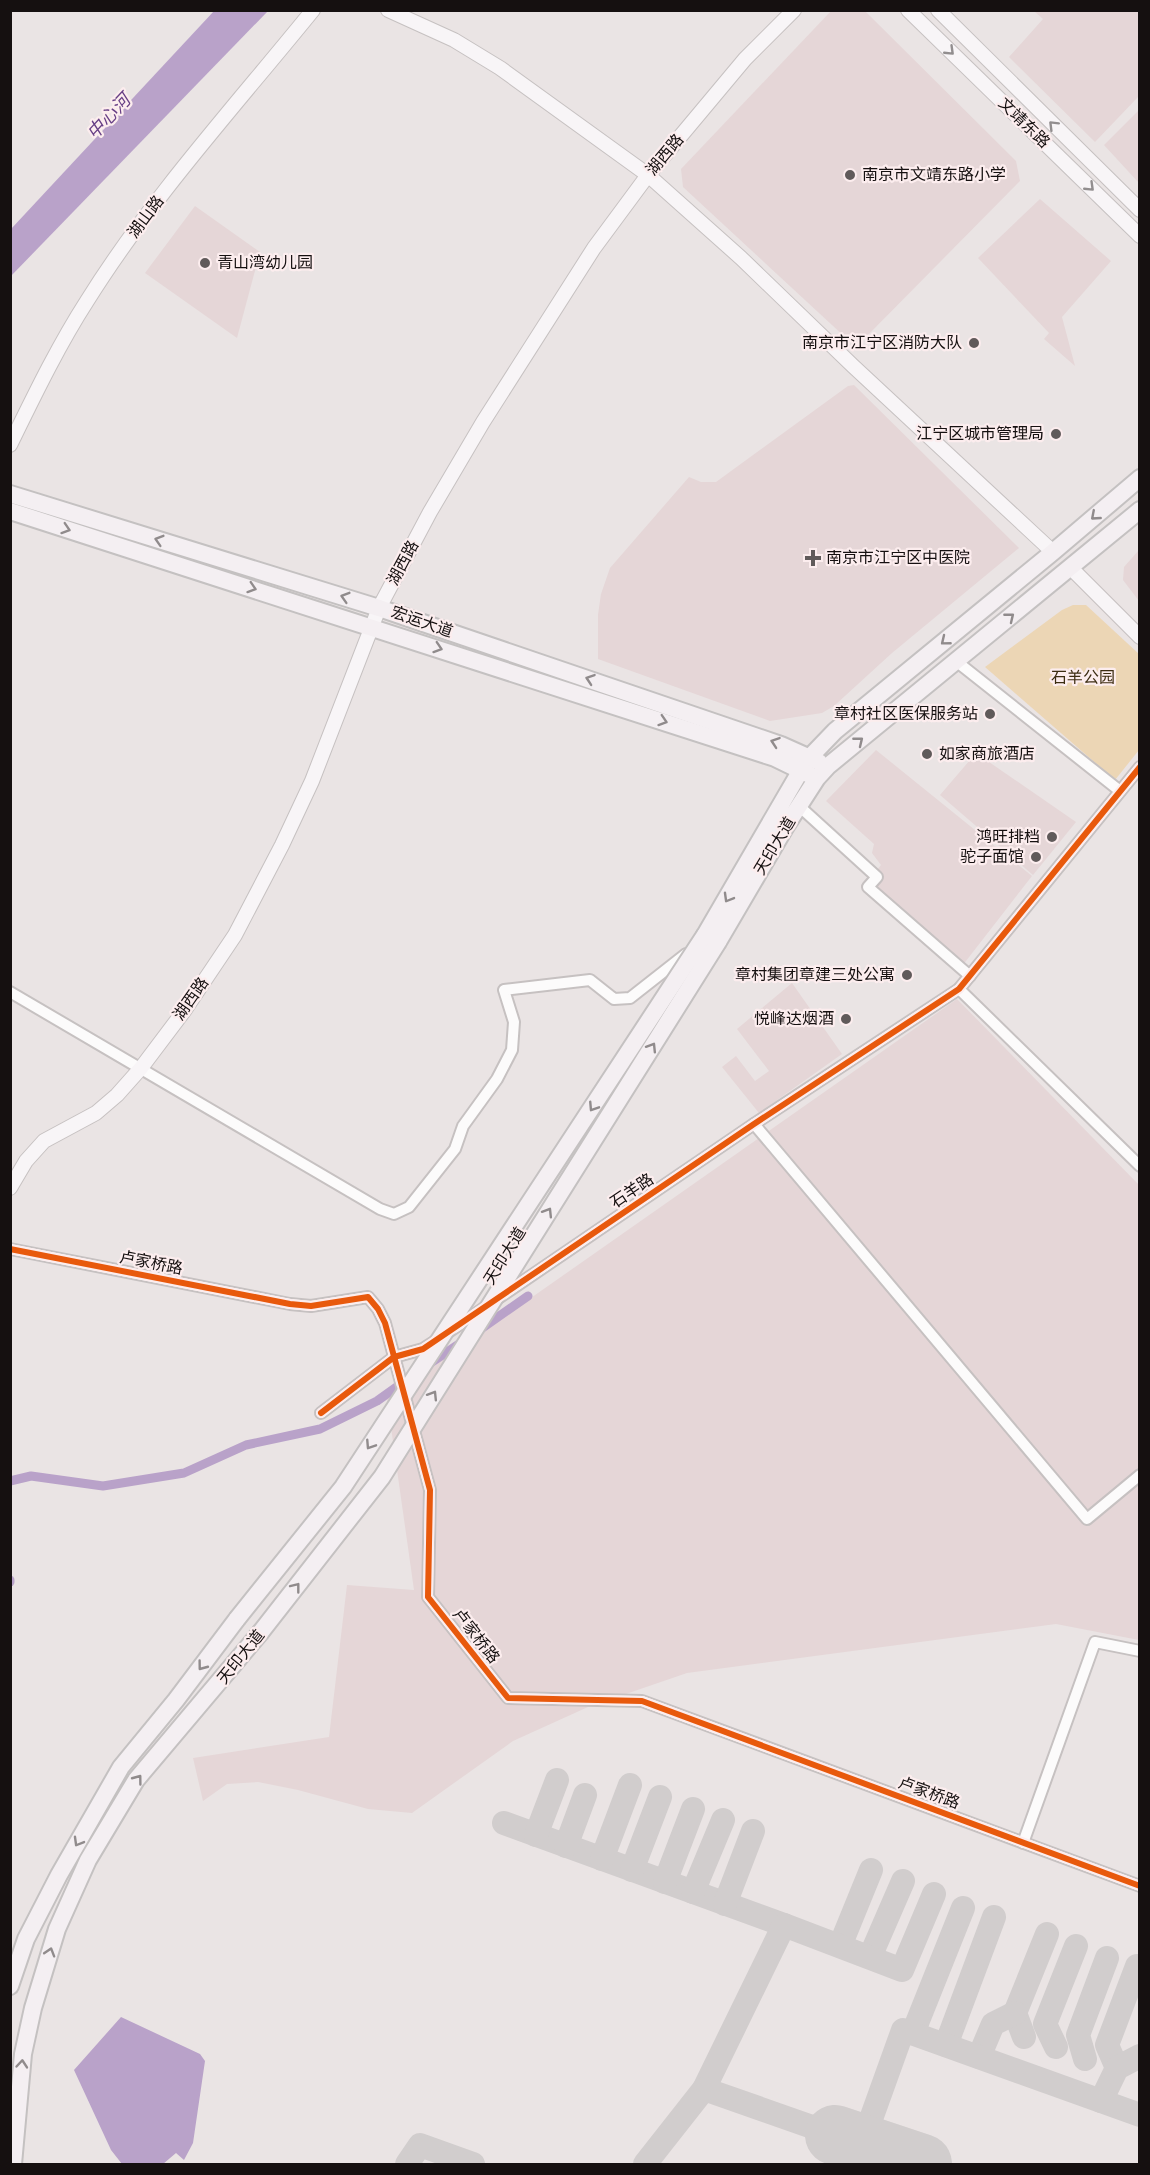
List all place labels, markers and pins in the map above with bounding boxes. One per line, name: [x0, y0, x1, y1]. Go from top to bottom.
place label: 南京市文靖东路小学: [862, 164, 1006, 186]
marker: 南京市文靖东路小学: [843, 168, 857, 182]
place label: 青山湾幼儿园: [217, 252, 313, 274]
marker: 青山湾幼儿园: [198, 256, 212, 270]
place label: 南京市江宁区消防大队: [802, 332, 962, 354]
marker: 南京市江宁区消防大队: [967, 336, 981, 350]
place label: 江宁区城市管理局: [916, 423, 1044, 445]
marker: 江宁区城市管理局: [1049, 427, 1063, 441]
place label: 南京市江宁区中医院: [826, 547, 970, 569]
marker: 南京市江宁区中医院: [804, 549, 822, 567]
place label: 章村社区医保服务站: [834, 703, 978, 725]
marker: 章村社区医保服务站: [983, 707, 997, 721]
place label: 如家商旅酒店: [939, 743, 1035, 765]
marker: 如家商旅酒店: [920, 747, 934, 761]
place label: 鸿旺排档: [976, 826, 1040, 848]
marker: 鸿旺排档: [1045, 830, 1059, 844]
place label: 驼子面馆: [960, 846, 1024, 868]
marker: 驼子面馆: [1029, 850, 1043, 864]
place label: 章村集团章建三处公寓: [735, 964, 895, 986]
marker: 章村集团章建三处公寓: [900, 968, 914, 982]
place label: 悦峰达烟酒: [754, 1008, 834, 1030]
marker: 悦峰达烟酒: [839, 1012, 853, 1026]

